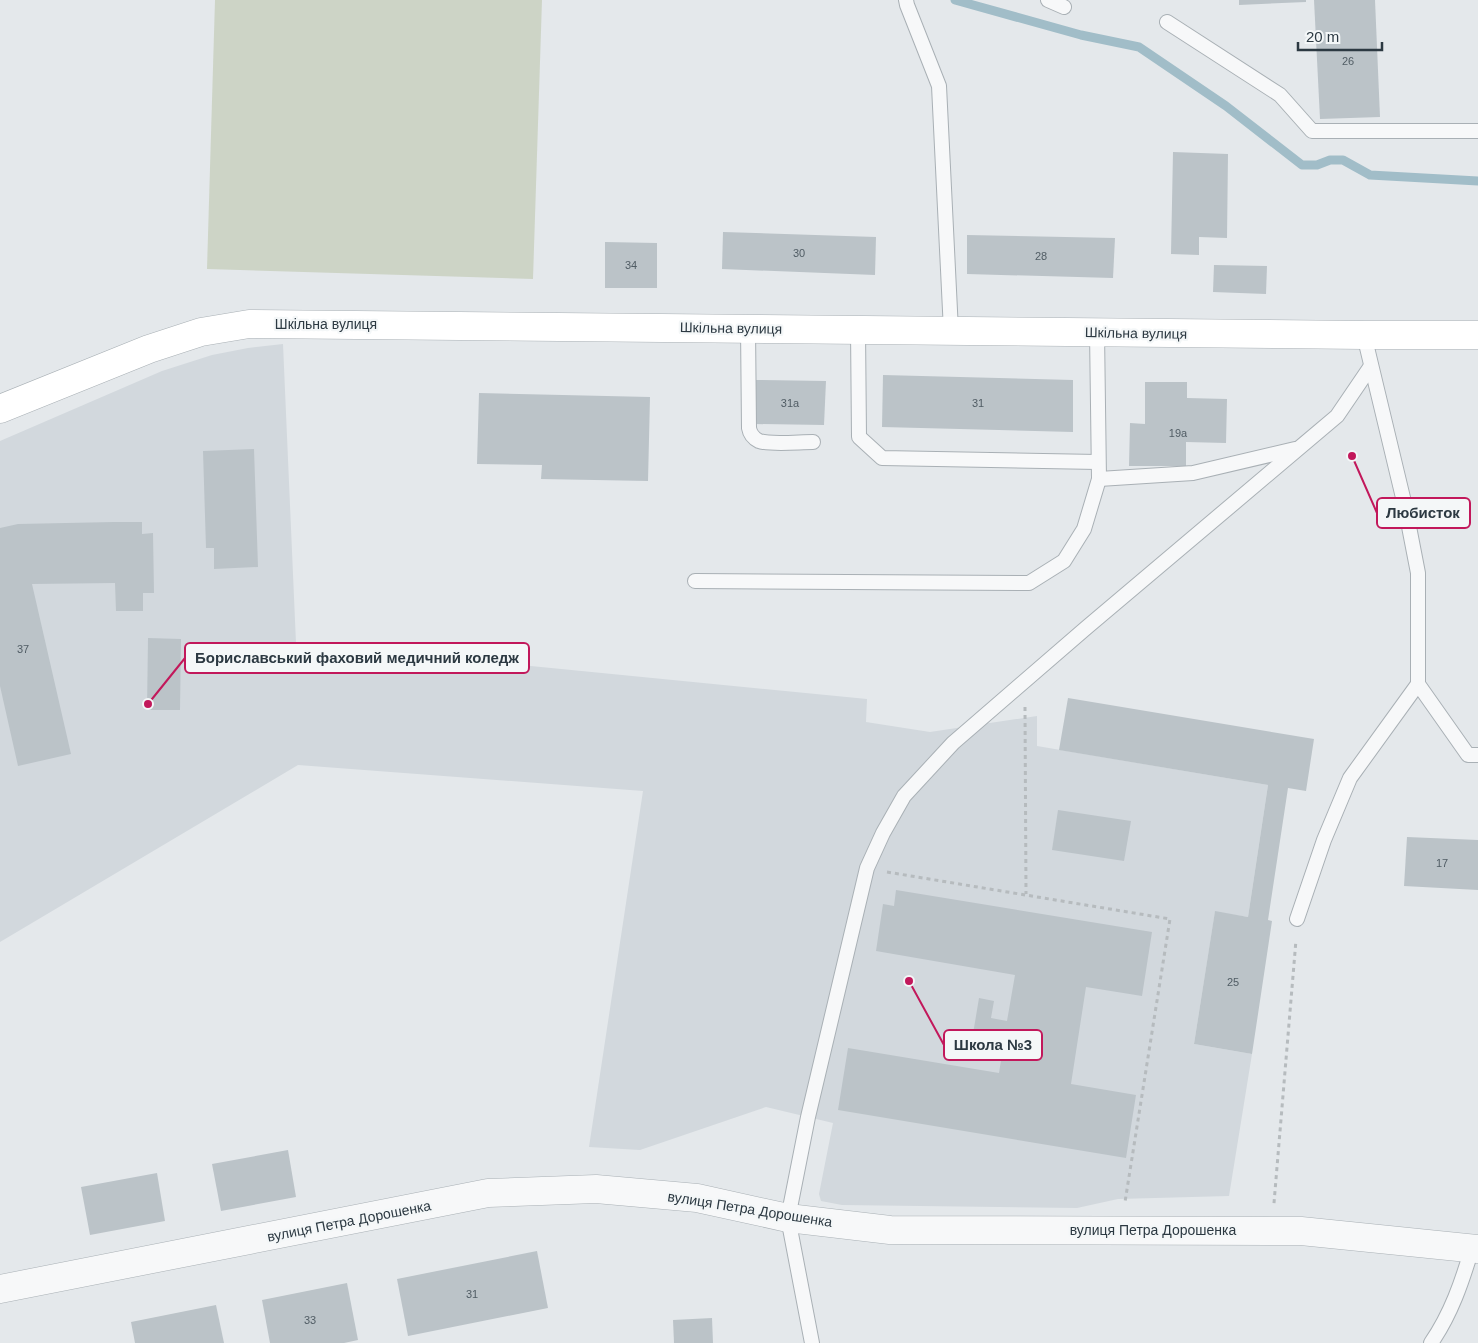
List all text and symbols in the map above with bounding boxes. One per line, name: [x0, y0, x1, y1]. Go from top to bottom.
scale bar: [1298, 20, 1382, 52]
text: 20 m: [1306, 28, 1339, 45]
house number: 26: [1342, 55, 1354, 67]
house number: 30: [793, 247, 805, 259]
house number: 28: [1035, 250, 1047, 262]
house number: 34: [625, 259, 637, 271]
street label: Шкільна вулиця: [275, 316, 377, 332]
street label: Шкільна вулиця: [680, 319, 782, 337]
street label: Шкільна вулиця: [1085, 324, 1187, 342]
house number: 31а: [781, 397, 800, 409]
house number: 31: [972, 397, 984, 409]
house number: 19а: [1169, 427, 1188, 439]
callout: Любисток: [1377, 498, 1470, 528]
text: Любисток: [1386, 504, 1460, 521]
house number: 37: [17, 643, 29, 655]
callout: Бориславський фаховий медичний коледж: [185, 643, 529, 673]
text: Бориславський фаховий медичний коледж: [195, 649, 519, 666]
house number: 17: [1436, 857, 1448, 869]
house number: 25: [1227, 976, 1239, 988]
callout: Школа №3: [944, 1030, 1042, 1060]
text: Школа №3: [954, 1036, 1032, 1053]
street label: вулиця Петра Дорошенка: [667, 1188, 834, 1230]
street label: вулиця Петра Дорошенка: [266, 1197, 432, 1245]
street label: вулиця Петра Дорошенка: [1070, 1222, 1236, 1238]
house number: 31: [466, 1288, 478, 1300]
house number: 33: [304, 1314, 316, 1326]

